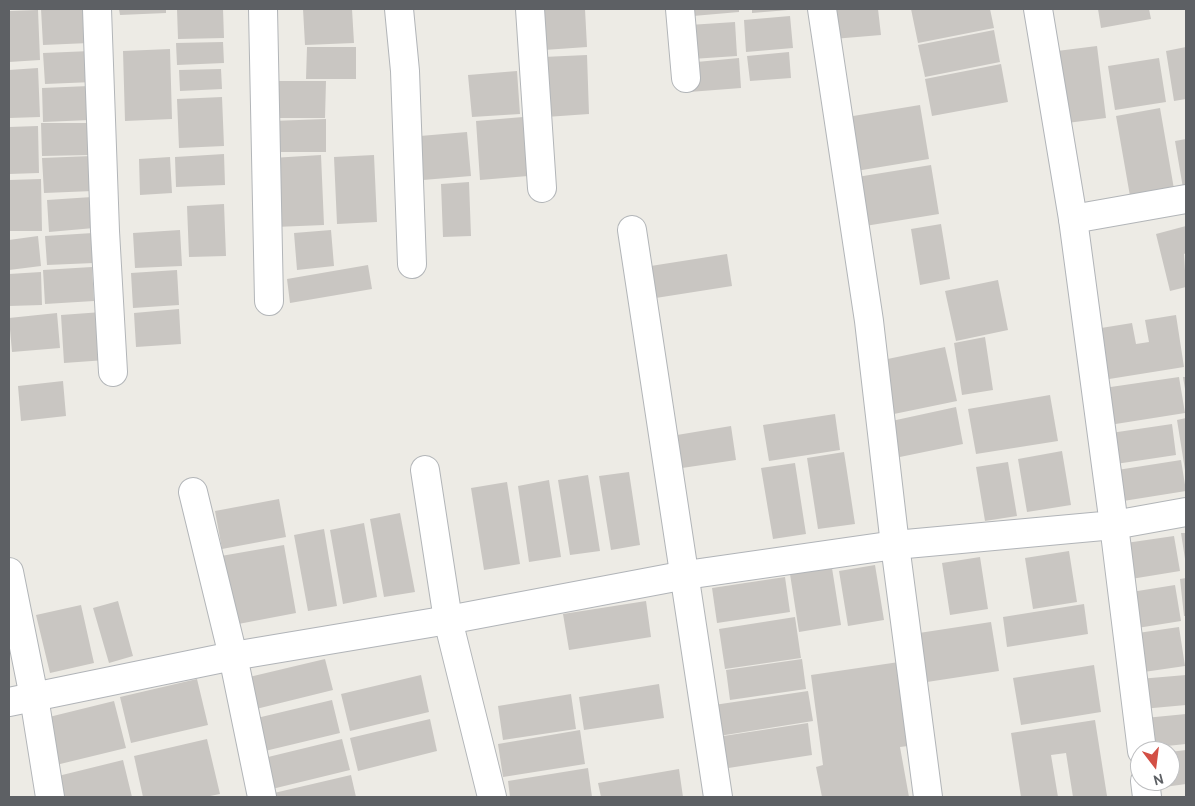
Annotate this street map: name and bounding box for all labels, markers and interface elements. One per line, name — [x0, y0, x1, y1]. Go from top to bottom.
north arrow — [1130, 741, 1180, 791]
text: N — [1152, 770, 1166, 789]

